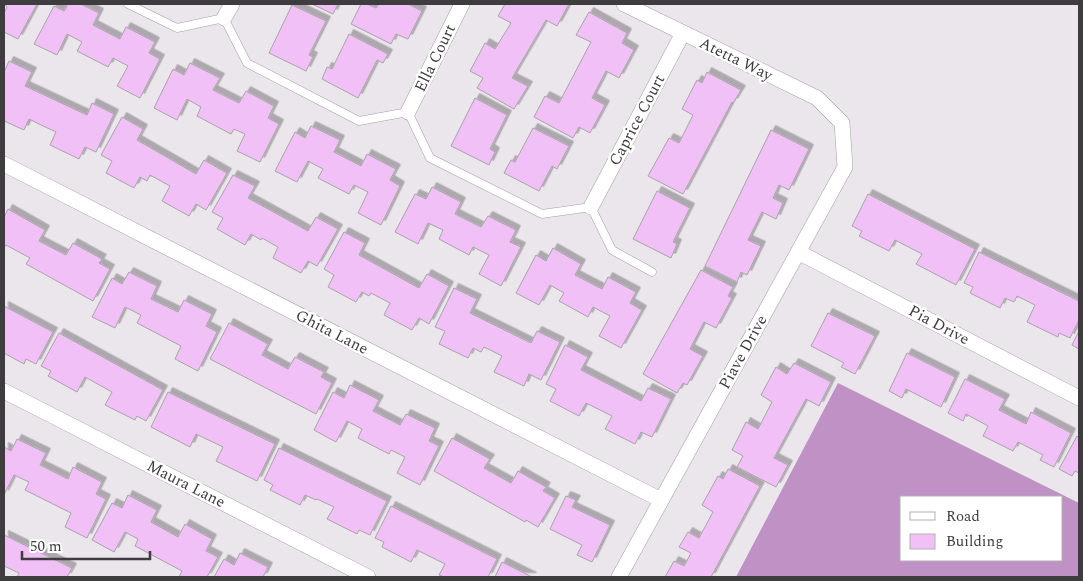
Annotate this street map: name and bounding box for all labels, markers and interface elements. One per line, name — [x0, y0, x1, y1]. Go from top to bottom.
street label: Ella Court — [408, 20, 462, 96]
street label: Atetta Way — [695, 31, 778, 88]
street label: Caprice Court — [603, 70, 671, 170]
street label: Pia Drive — [904, 299, 974, 351]
street label: Ghita Lane — [291, 303, 373, 361]
street label: Piave Drive — [713, 310, 773, 394]
street label: Maura Lane — [142, 454, 230, 514]
legend — [900, 496, 1063, 561]
text: Road — [946, 505, 980, 528]
scale bar — [22, 528, 150, 560]
text: Building — [946, 530, 1003, 553]
text: 50 m — [30, 535, 62, 558]

